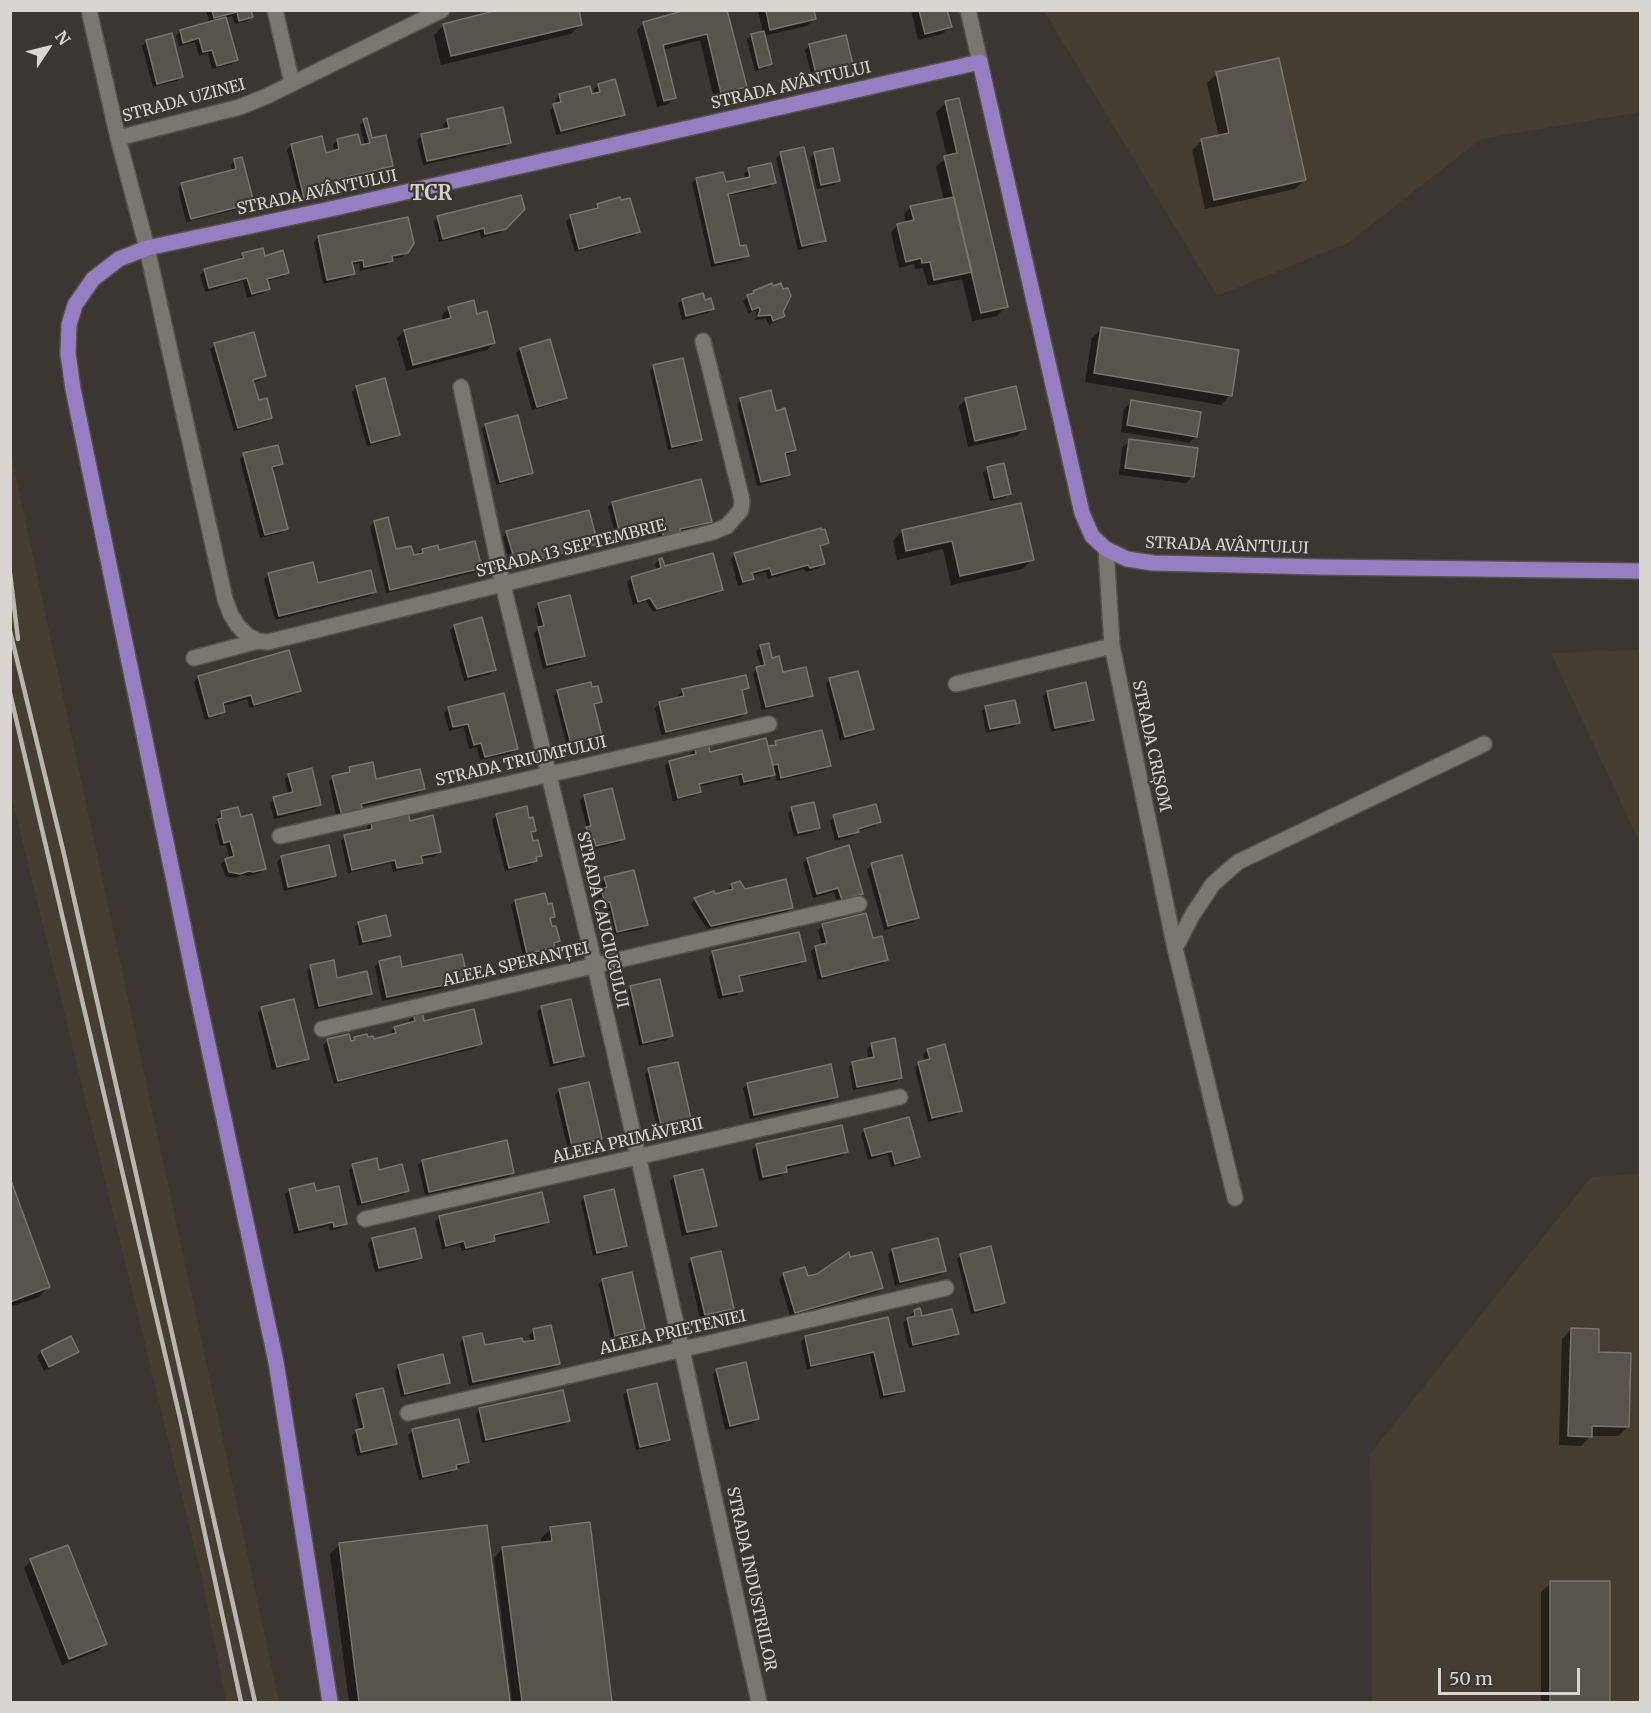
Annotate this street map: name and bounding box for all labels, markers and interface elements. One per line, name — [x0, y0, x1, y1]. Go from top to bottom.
north arrow — [18, 18, 78, 78]
text: N — [51, 27, 75, 49]
street label: STRADA AVÂNTULUI — [709, 58, 873, 114]
street label: STRADA UZINEI — [120, 75, 248, 127]
street label: STRADA AVÂNTULUI — [235, 167, 399, 219]
district label: TCR — [410, 182, 452, 206]
street label: STRADA 13 SEPTEMBRIE — [474, 516, 668, 582]
street label: STRADA AVÂNTULUI — [1145, 534, 1309, 558]
street label: STRADA CRIȘOM — [1128, 679, 1174, 813]
street label: STRADA TRIUMFULUI — [434, 733, 608, 791]
street label: STRADA CAUCIUCULUI — [572, 830, 632, 1010]
street label: ALEEA SPERANȚEI — [441, 939, 591, 991]
street label: ALEEA PRIMĂVERII — [551, 1114, 705, 1168]
street label: ALEEA PRIETENIEI — [598, 1307, 748, 1359]
street label: STRADA INDUSTRIILOR — [722, 1485, 780, 1673]
scale bar — [1441, 1656, 1584, 1694]
text: 50 m — [1449, 1667, 1493, 1690]

